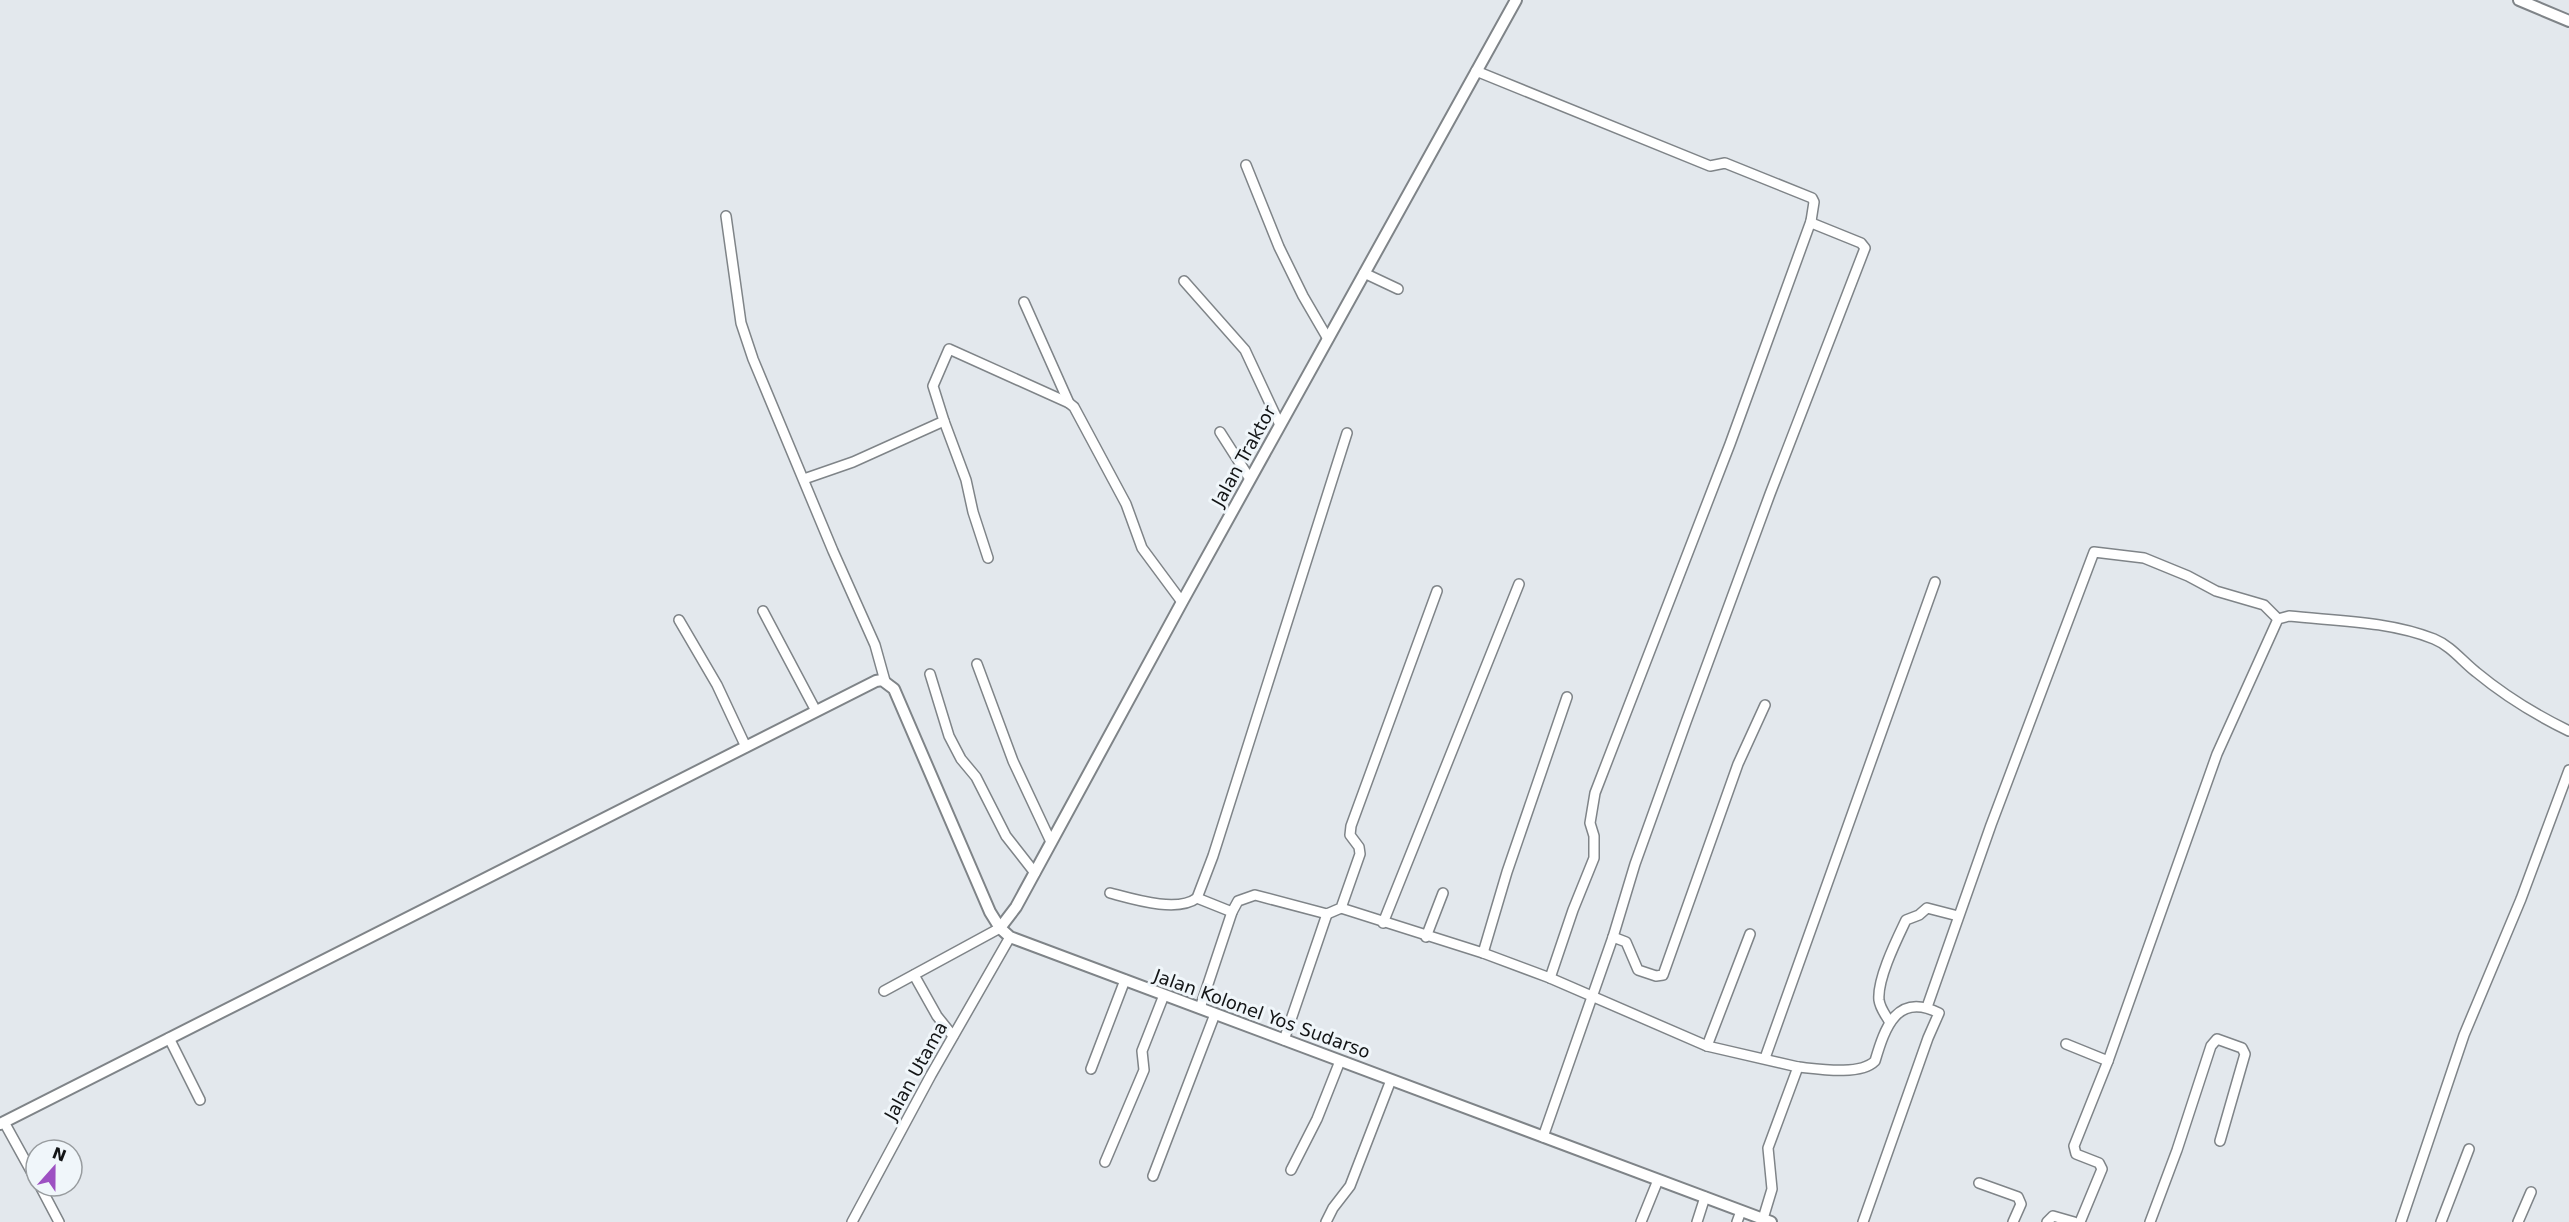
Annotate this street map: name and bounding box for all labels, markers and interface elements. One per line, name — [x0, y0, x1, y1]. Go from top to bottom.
street label: Jalan Traktor — [1207, 401, 1280, 511]
street label: Jalan Kolonel Yos Sudarso — [1150, 964, 1373, 1062]
street label: Jalan Utama — [879, 1018, 951, 1125]
north arrow — [24, 1138, 84, 1198]
text: N — [50, 1143, 69, 1166]

